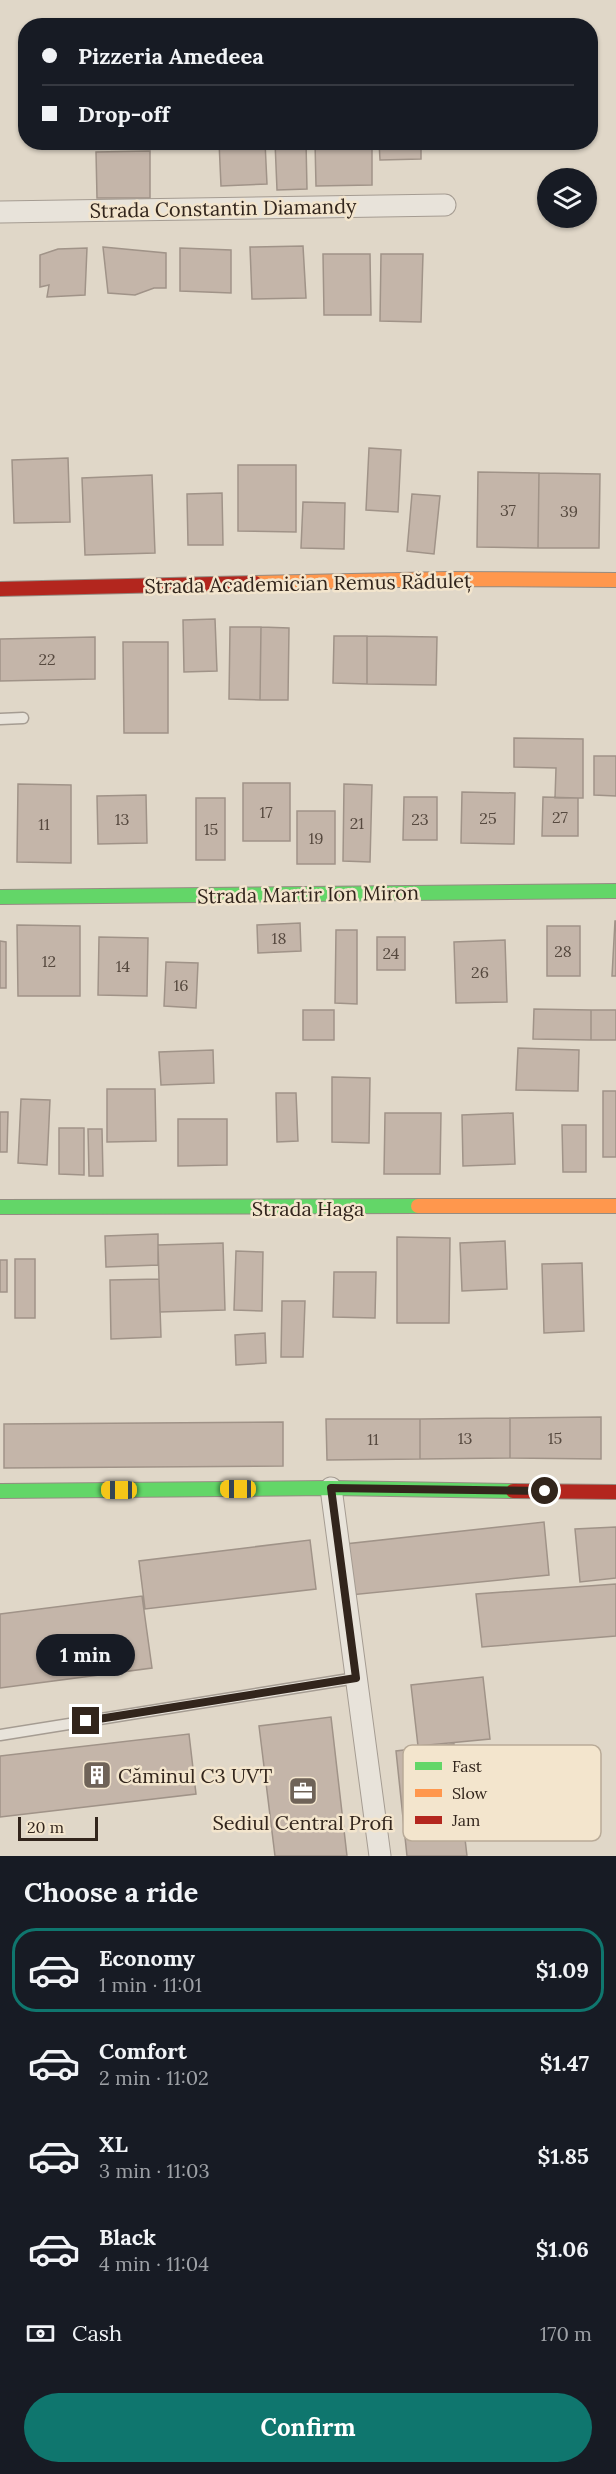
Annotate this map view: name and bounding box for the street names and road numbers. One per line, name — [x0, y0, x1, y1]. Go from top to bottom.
street label: Strada Constantin Diamandy — [89, 193, 357, 223]
street label: Strada Academician Remus Răduleț — [144, 568, 472, 598]
street label: Strada Martir Ion Miron — [197, 880, 419, 908]
street label: Strada Haga — [252, 1196, 364, 1221]

